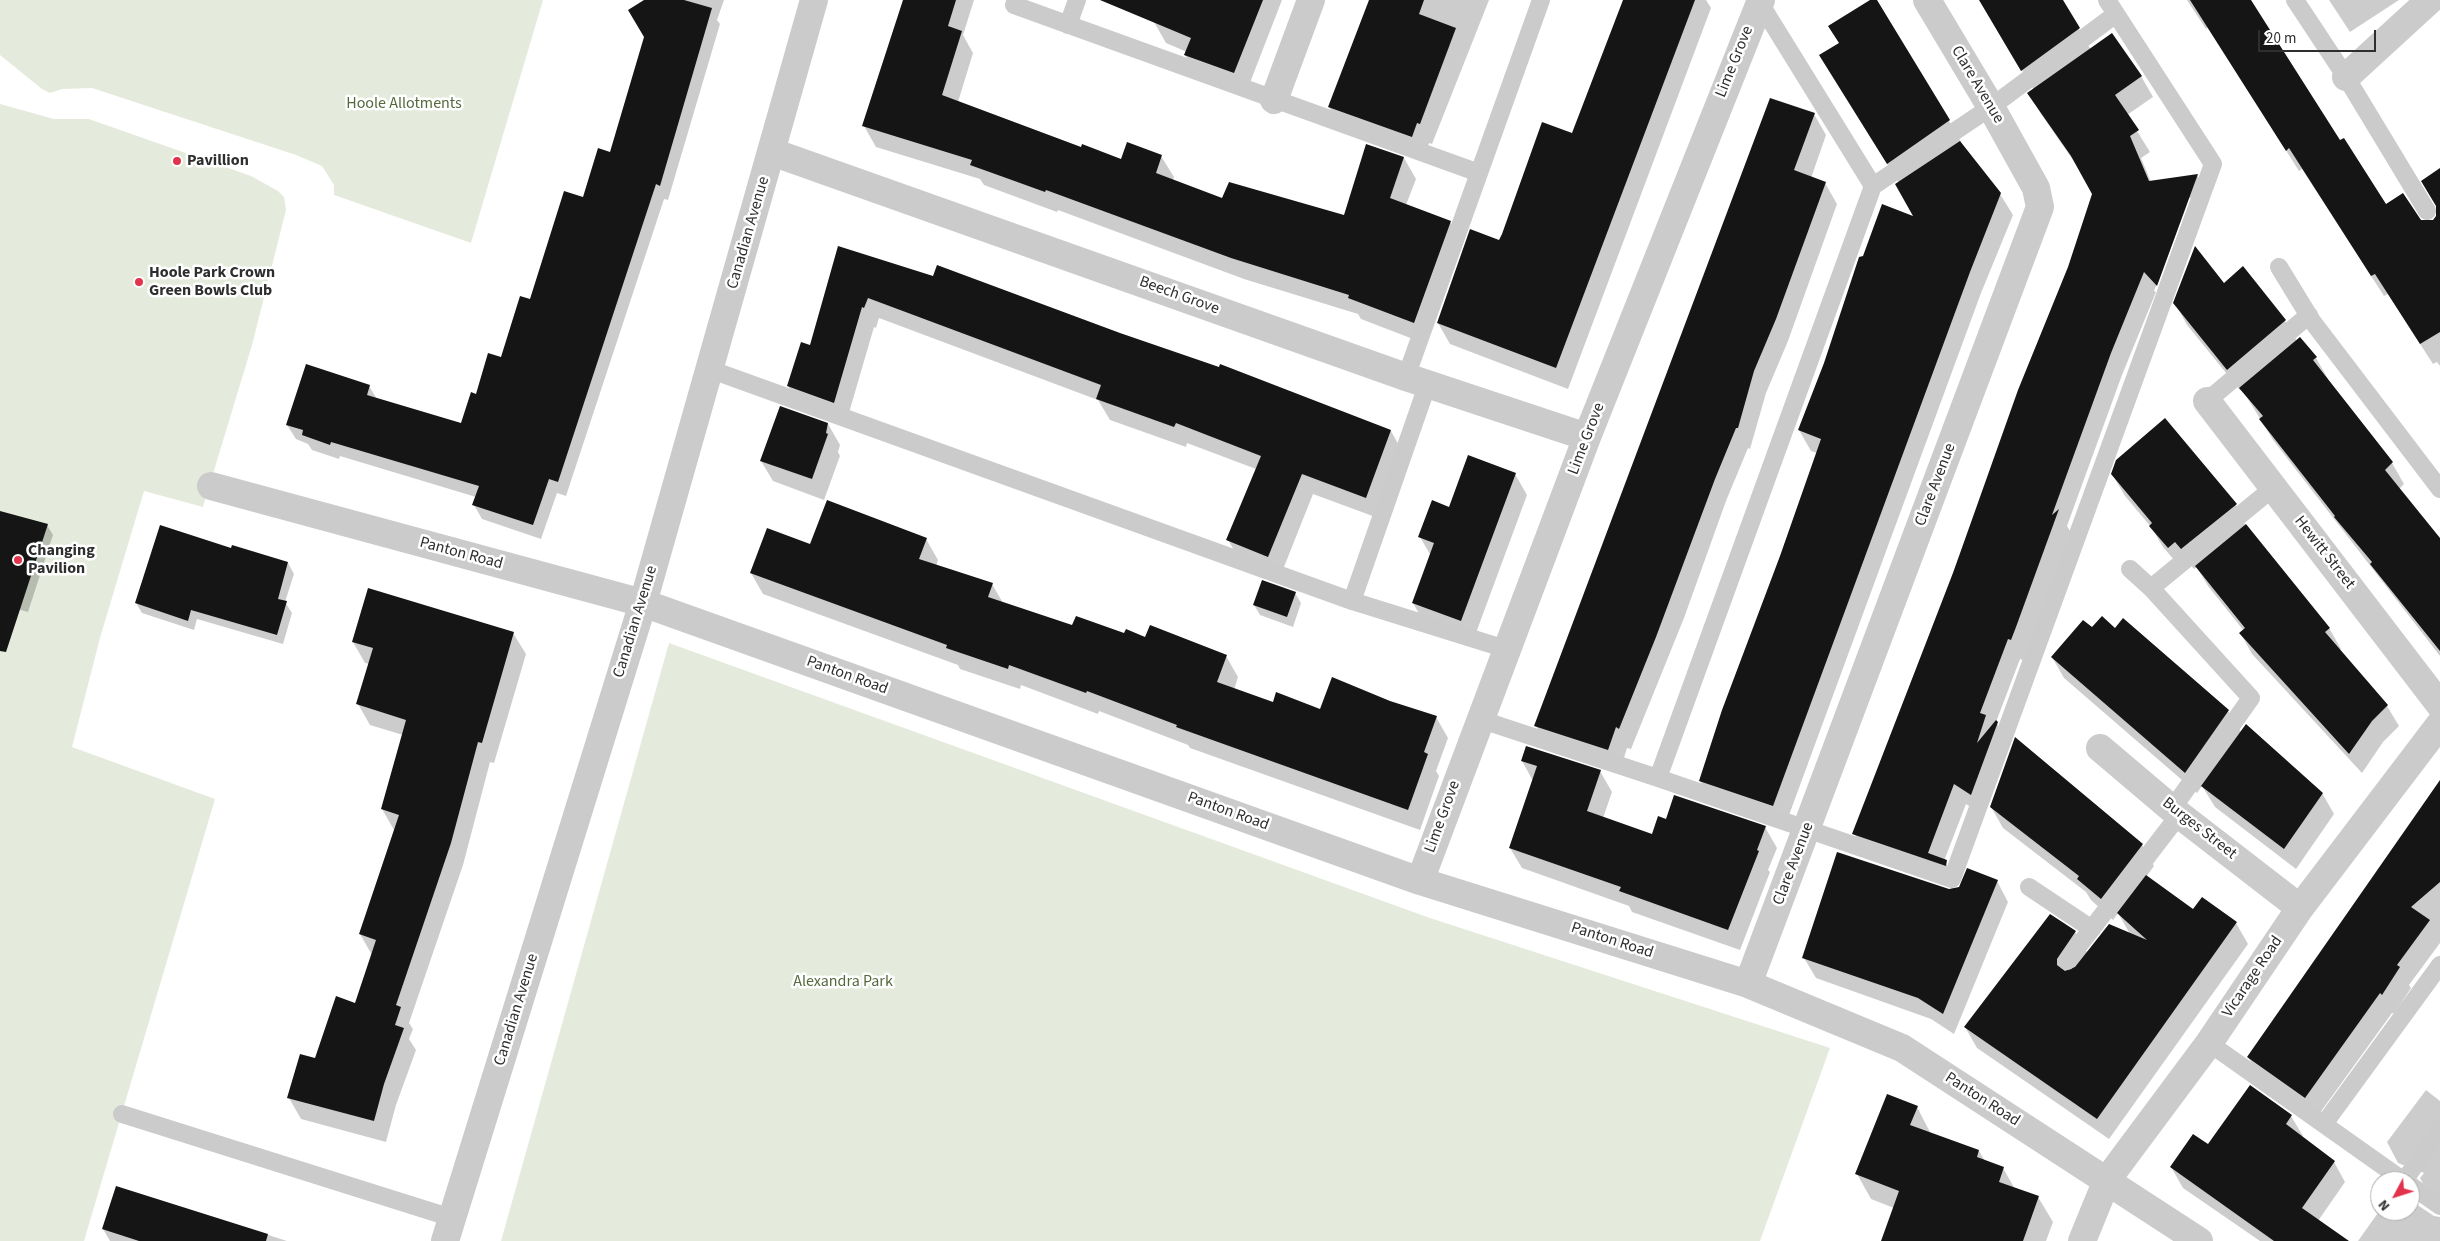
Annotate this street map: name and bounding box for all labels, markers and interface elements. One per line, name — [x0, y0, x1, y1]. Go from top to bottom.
scale bar — [2260, 20, 2378, 52]
street label: Lime Grove — [1712, 23, 1758, 101]
text: 20 m — [2266, 28, 2296, 49]
street label: Clare Avenue — [1946, 43, 2008, 127]
park label: Hoole Allotments — [346, 94, 462, 114]
place label: Pavillion — [187, 151, 249, 171]
marker: Pavillion — [171, 155, 183, 167]
street label: Canadian Avenue — [724, 175, 774, 291]
place label: Hoole Park Crown Green Bowls Club — [149, 263, 275, 301]
street label: Beech Grove — [1136, 273, 1222, 319]
marker: Hoole Park Crown Green Bowls Club — [133, 276, 145, 288]
street label: Lime Grove — [1565, 400, 1609, 478]
street label: Clare Avenue — [1911, 441, 1961, 529]
street label: Hewitt Street — [2289, 513, 2359, 593]
street label: Panton Road — [417, 534, 505, 574]
place label: Changing Pavilion — [28, 541, 95, 579]
marker: Changing Pavilion — [12, 554, 24, 566]
street label: Canadian Avenue — [610, 564, 662, 680]
street label: Panton Road — [804, 652, 890, 700]
street label: Lime Grove — [1421, 778, 1465, 856]
street label: Panton Road — [1185, 788, 1271, 836]
street label: Burges Street — [2158, 794, 2240, 864]
street label: Clare Avenue — [1769, 820, 1819, 908]
street label: Panton Road — [1568, 919, 1656, 963]
street label: Vicarage Road — [2219, 933, 2287, 1021]
street label: Canadian Avenue — [491, 952, 543, 1068]
park label: Alexandra Park — [793, 972, 893, 992]
street label: Panton Road — [1941, 1069, 2023, 1131]
north arrow — [2370, 1171, 2420, 1221]
text: N — [2374, 1195, 2395, 1215]

